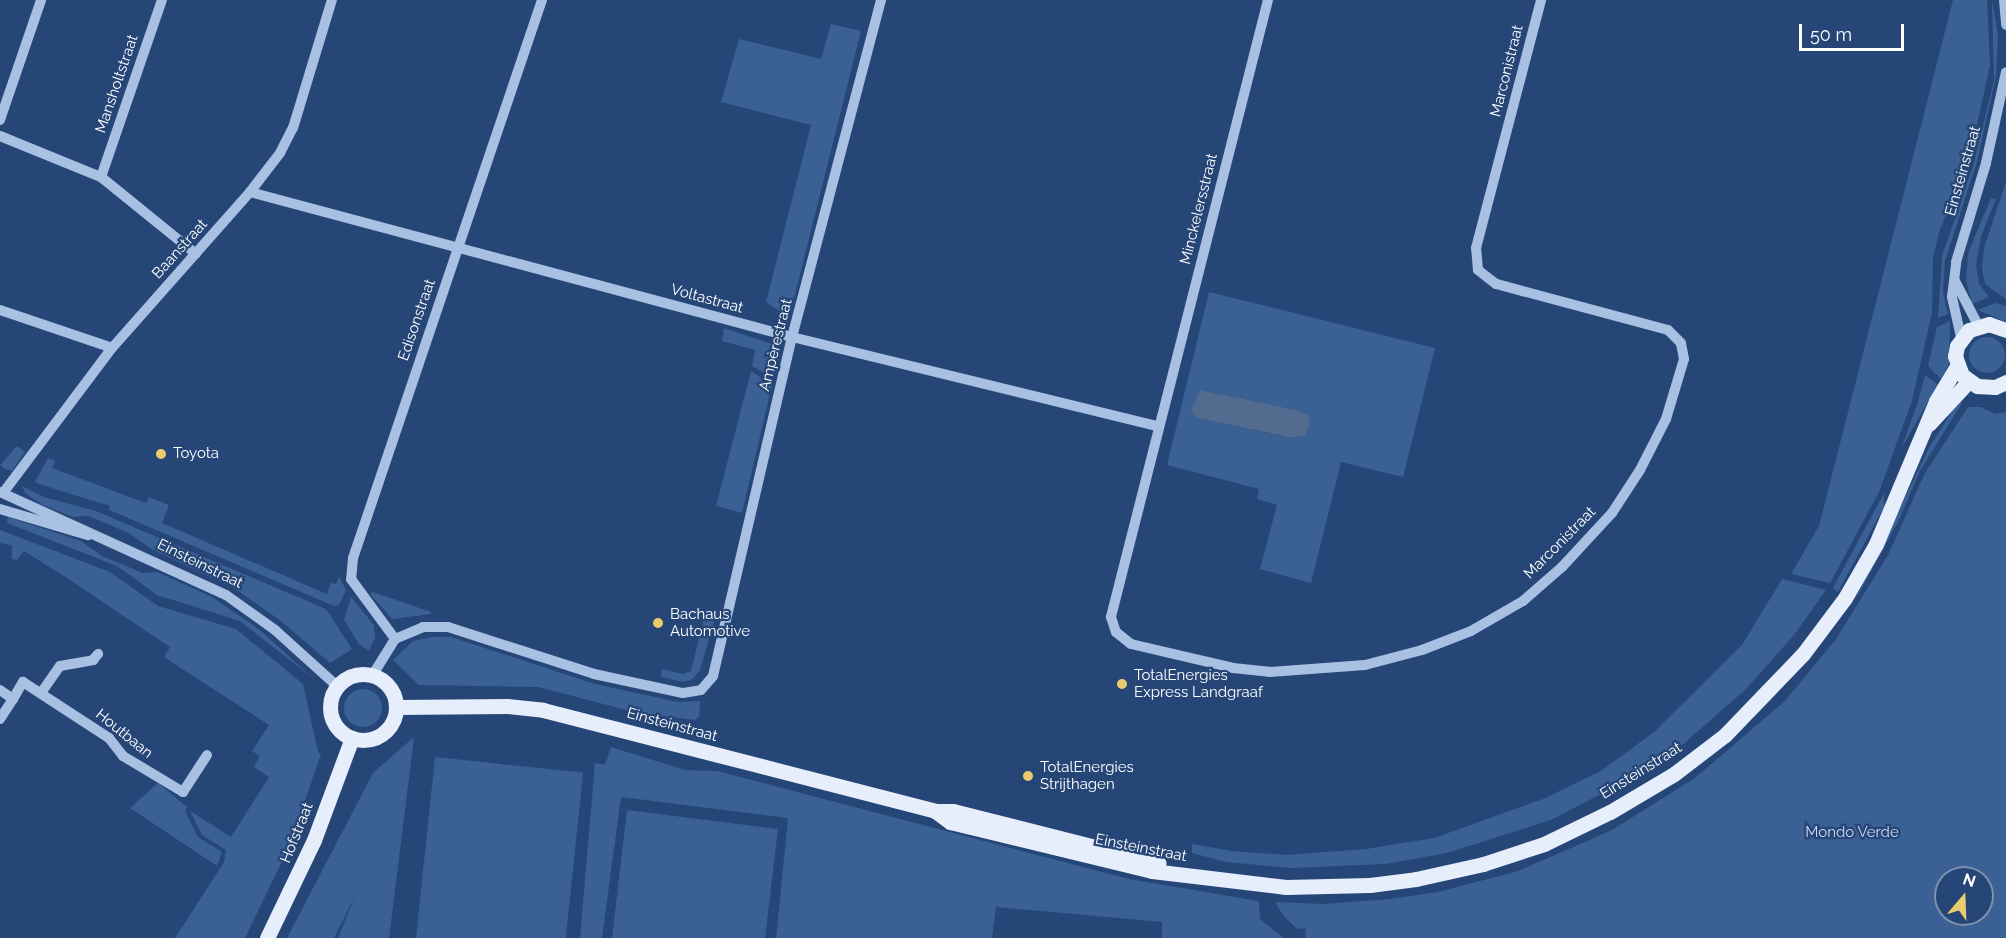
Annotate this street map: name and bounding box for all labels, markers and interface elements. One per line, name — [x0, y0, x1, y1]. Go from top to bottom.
scale bar — [1802, 12, 1907, 50]
street label: Marconistraat — [1487, 23, 1527, 119]
text: 50 m — [1810, 24, 1852, 45]
street label: Mansholtstraat — [92, 32, 142, 136]
street label: Einsteinstraat — [1942, 124, 1984, 218]
street label: Minckelersstraat — [1176, 152, 1222, 266]
street label: Baanstraat — [149, 216, 211, 282]
street label: Edisonstraat — [395, 277, 439, 363]
street label: Voltastraat — [669, 281, 745, 317]
street label: Ampèrestraat — [756, 297, 796, 393]
place label: Toyota — [173, 445, 219, 463]
marker: Toyota — [154, 447, 168, 461]
street label: Marconistraat — [1520, 503, 1600, 583]
street label: Einsteinstraat — [154, 536, 246, 592]
place label: Bachaus Automotive — [670, 605, 750, 640]
marker: Bachaus Automotive — [651, 616, 665, 630]
place label: TotalEnergies Express Landgraaf — [1134, 666, 1263, 701]
marker: TotalEnergies Express Landgraaf — [1115, 677, 1129, 691]
street label: Einsteinstraat — [625, 704, 719, 746]
street label: Houtbaan — [92, 706, 156, 762]
street label: Einsteinstraat — [1597, 739, 1685, 803]
place label: TotalEnergies Strijthagen — [1040, 758, 1134, 793]
marker: TotalEnergies Strijthagen — [1021, 769, 1035, 783]
street label: Hofstraat — [277, 800, 317, 866]
park label: Mondo Verde — [1805, 824, 1899, 842]
street label: Einsteinstraat — [1094, 830, 1188, 866]
north arrow — [1934, 866, 1994, 926]
text: N — [1961, 869, 1978, 891]

